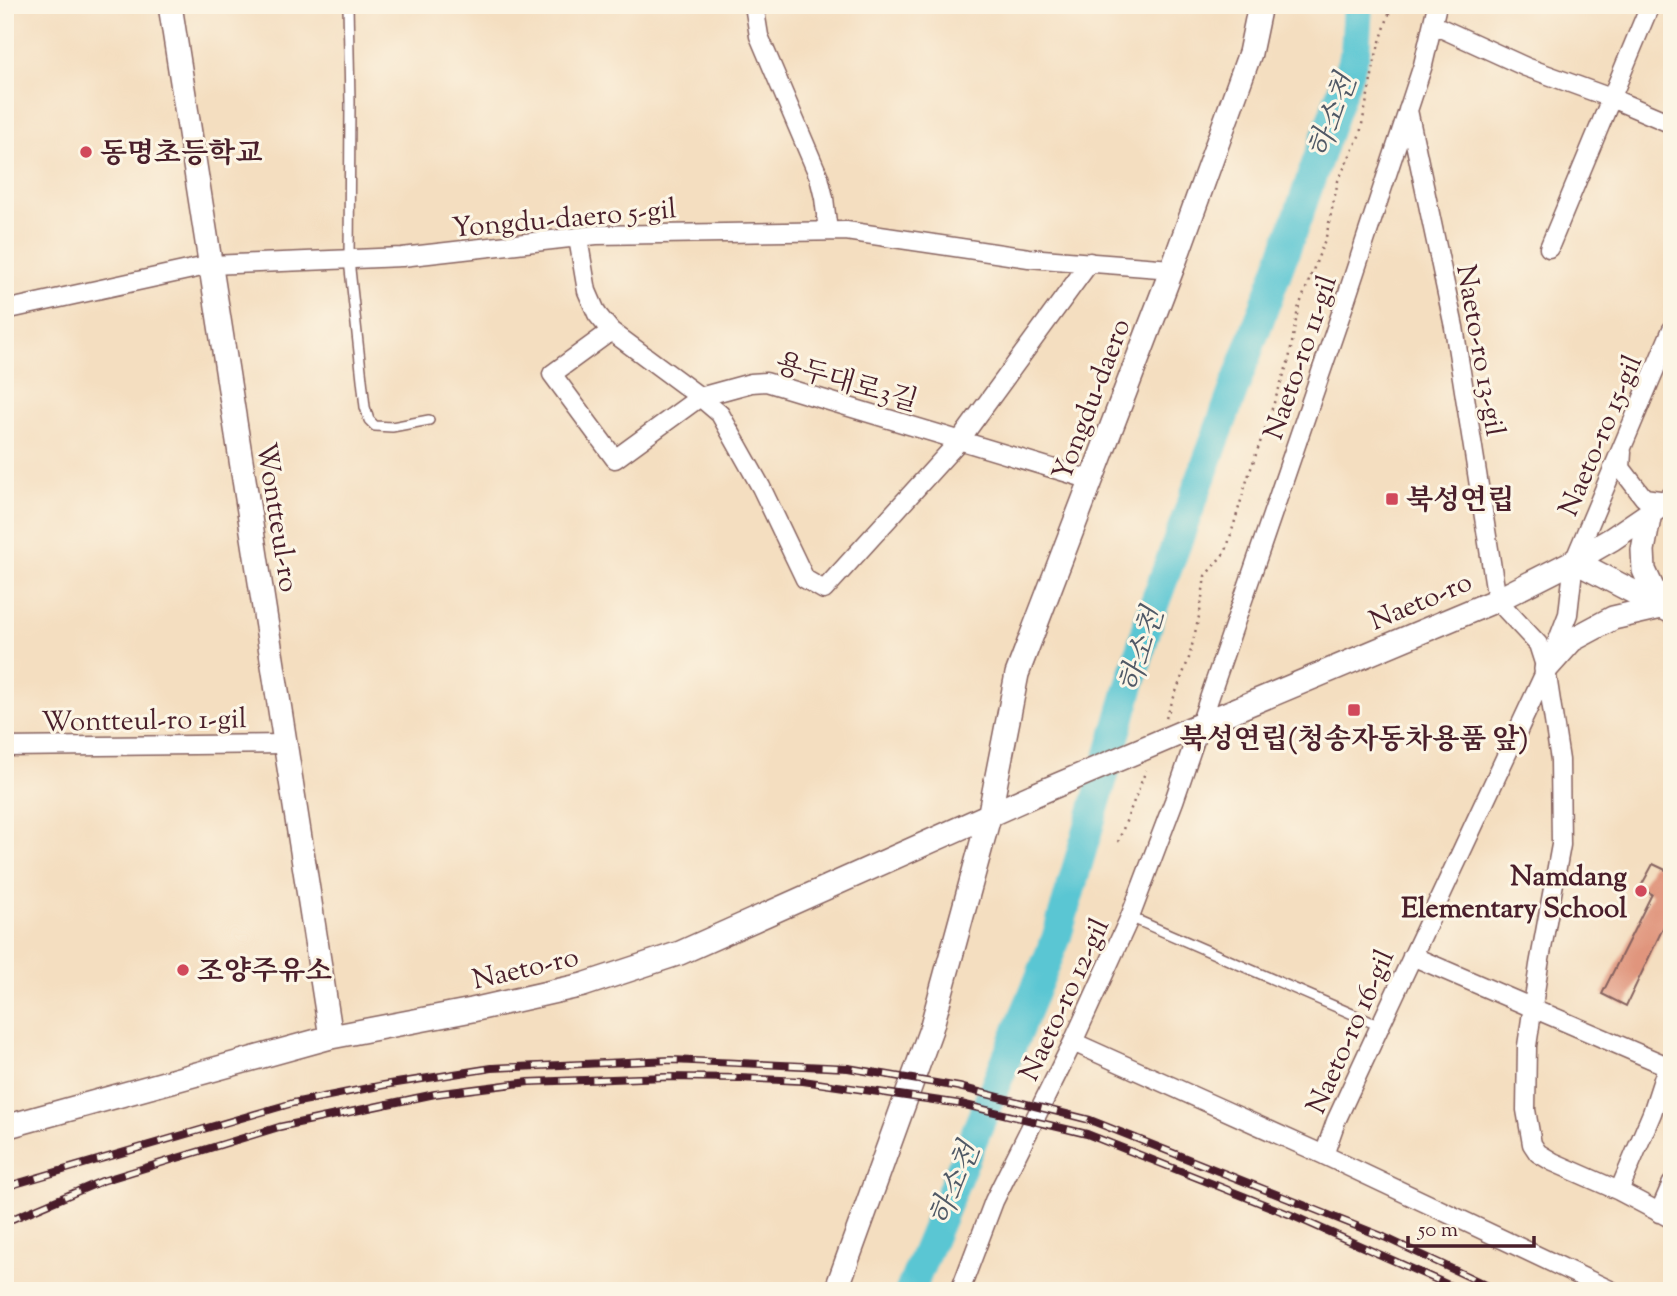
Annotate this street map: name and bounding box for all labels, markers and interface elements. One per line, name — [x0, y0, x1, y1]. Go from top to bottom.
water label: 하소천 — [1299, 67, 1370, 165]
place label: 동명초등학교 — [100, 135, 262, 175]
marker: 동명초등학교 — [78, 144, 94, 160]
street label: Yongdu-daero 5-gil — [450, 190, 678, 250]
street label: Naeto-ro 13-gil — [1444, 262, 1514, 440]
street label: Naeto-ro 11-gil — [1255, 270, 1349, 446]
street label: Yongdu-daero — [1044, 313, 1142, 487]
street label: 용두대로3길 — [770, 344, 922, 423]
street label: Naeto-ro 15-gil — [1550, 349, 1654, 523]
street label: Wontteul-ro — [244, 440, 308, 595]
place label: 북성연립 — [1406, 482, 1514, 522]
marker: 북성연립 — [1384, 491, 1400, 507]
street label: Naeto-ro — [1364, 563, 1479, 642]
water label: 하소천 — [1110, 601, 1177, 699]
street label: Wontteul-ro 1-gil — [41, 700, 247, 744]
marker: 북성연립(청송자동차용품 앞) — [1346, 702, 1362, 718]
place label: 북성연립(청송자동차용품 앞) — [1180, 721, 1528, 761]
place label: Namdang Elementary School — [1401, 858, 1627, 930]
marker: Namdang Elementary School — [1633, 883, 1649, 899]
street label: Naeto-ro 12-gil — [1011, 912, 1121, 1088]
street label: Naeto-ro — [469, 938, 583, 1002]
street label: Naeto-ro 16-gil — [1298, 943, 1406, 1121]
place label: 조양주유소 — [197, 953, 332, 993]
marker: 조양주유소 — [175, 962, 191, 978]
water label: 하소천 — [920, 1135, 993, 1233]
scale bar — [1408, 1205, 1534, 1249]
text: 50 m — [1417, 1216, 1458, 1246]

